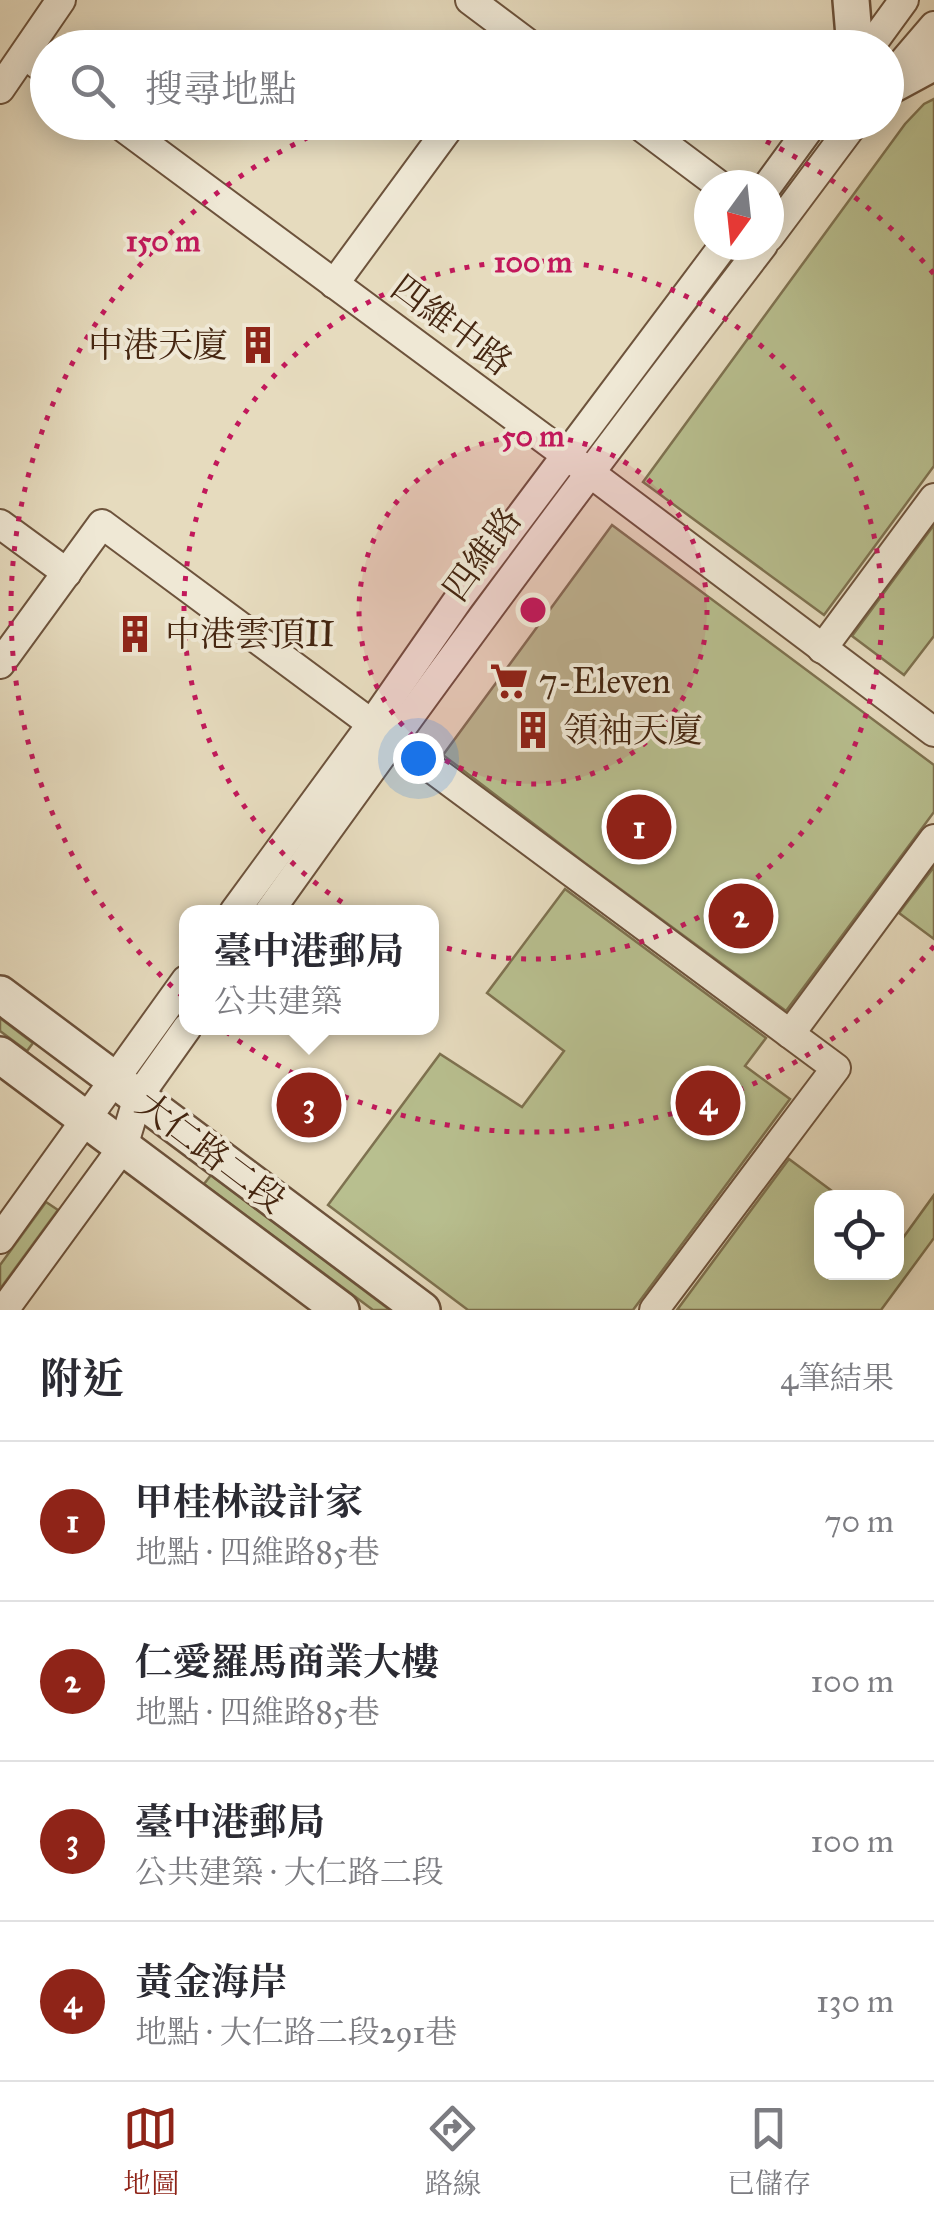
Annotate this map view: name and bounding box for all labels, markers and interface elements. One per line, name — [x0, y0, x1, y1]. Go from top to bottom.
search box — [30, 30, 904, 140]
icon: search — [65, 58, 120, 113]
text: 搜尋地點 — [145, 66, 297, 112]
north arrow — [694, 170, 784, 260]
text: 150 m — [126, 223, 201, 259]
text: 100 m — [494, 244, 573, 280]
street label: 四維中路 — [383, 266, 521, 385]
place label: 中港天廈 — [88, 324, 228, 367]
building icon: 中港天廈 — [237, 324, 279, 366]
text: 50 m — [501, 418, 565, 454]
street label: 四維路 — [434, 499, 531, 609]
centre of rings — [515, 592, 551, 628]
building icon: 中港雲頂II — [114, 613, 156, 655]
place label: 中港雲頂II — [165, 613, 335, 656]
supermarket icon: 7-Eleven — [488, 660, 530, 702]
place label: 7-Eleven — [539, 660, 671, 703]
building icon: 領袖天廈 — [512, 709, 554, 751]
place label: 領袖天廈 — [563, 709, 703, 752]
your location — [393, 733, 444, 784]
pin: 1 — [606, 790, 672, 864]
pin: 2 — [708, 878, 774, 954]
popup — [179, 905, 439, 1035]
text: 臺中港郵局 — [214, 928, 404, 974]
text: 公共建築 — [214, 982, 342, 1021]
pin: 4 — [676, 1066, 740, 1140]
pin: 3 — [276, 1068, 342, 1142]
street label: 大仁路二段 — [128, 1083, 294, 1222]
map controls — [814, 1190, 904, 1280]
button: locate — [814, 1190, 904, 1280]
text: 附近 — [40, 1353, 124, 1405]
text: 4筆結果 — [780, 1359, 894, 1398]
text: 甲桂林設計家 — [135, 1479, 363, 1525]
text: 1 — [66, 1502, 79, 1541]
text: 70 m — [825, 1502, 894, 1541]
text: 地點 · 四維路85巷 — [135, 1533, 380, 1572]
text: 仁愛羅馬商業大樓 — [135, 1639, 439, 1685]
text: 2 — [65, 1662, 80, 1701]
text: 100 m — [810, 1662, 894, 1701]
text: 地點 · 四維路85巷 — [135, 1693, 380, 1732]
text: 臺中港郵局 — [135, 1799, 325, 1845]
text: 3 — [66, 1822, 79, 1861]
text: 100 m — [810, 1822, 894, 1861]
text: 公共建築 · 大仁路二段 — [135, 1853, 444, 1892]
text: 黃金海岸 — [135, 1959, 287, 2005]
text: 4 — [64, 1982, 81, 2021]
text: 130 m — [816, 1982, 894, 2021]
text: 地點 · 大仁路二段291巷 — [135, 2013, 457, 2052]
tab: 地圖 — [123, 2101, 179, 2201]
tab: 路線 — [425, 2101, 481, 2201]
tab: 已儲存 — [727, 2101, 811, 2201]

